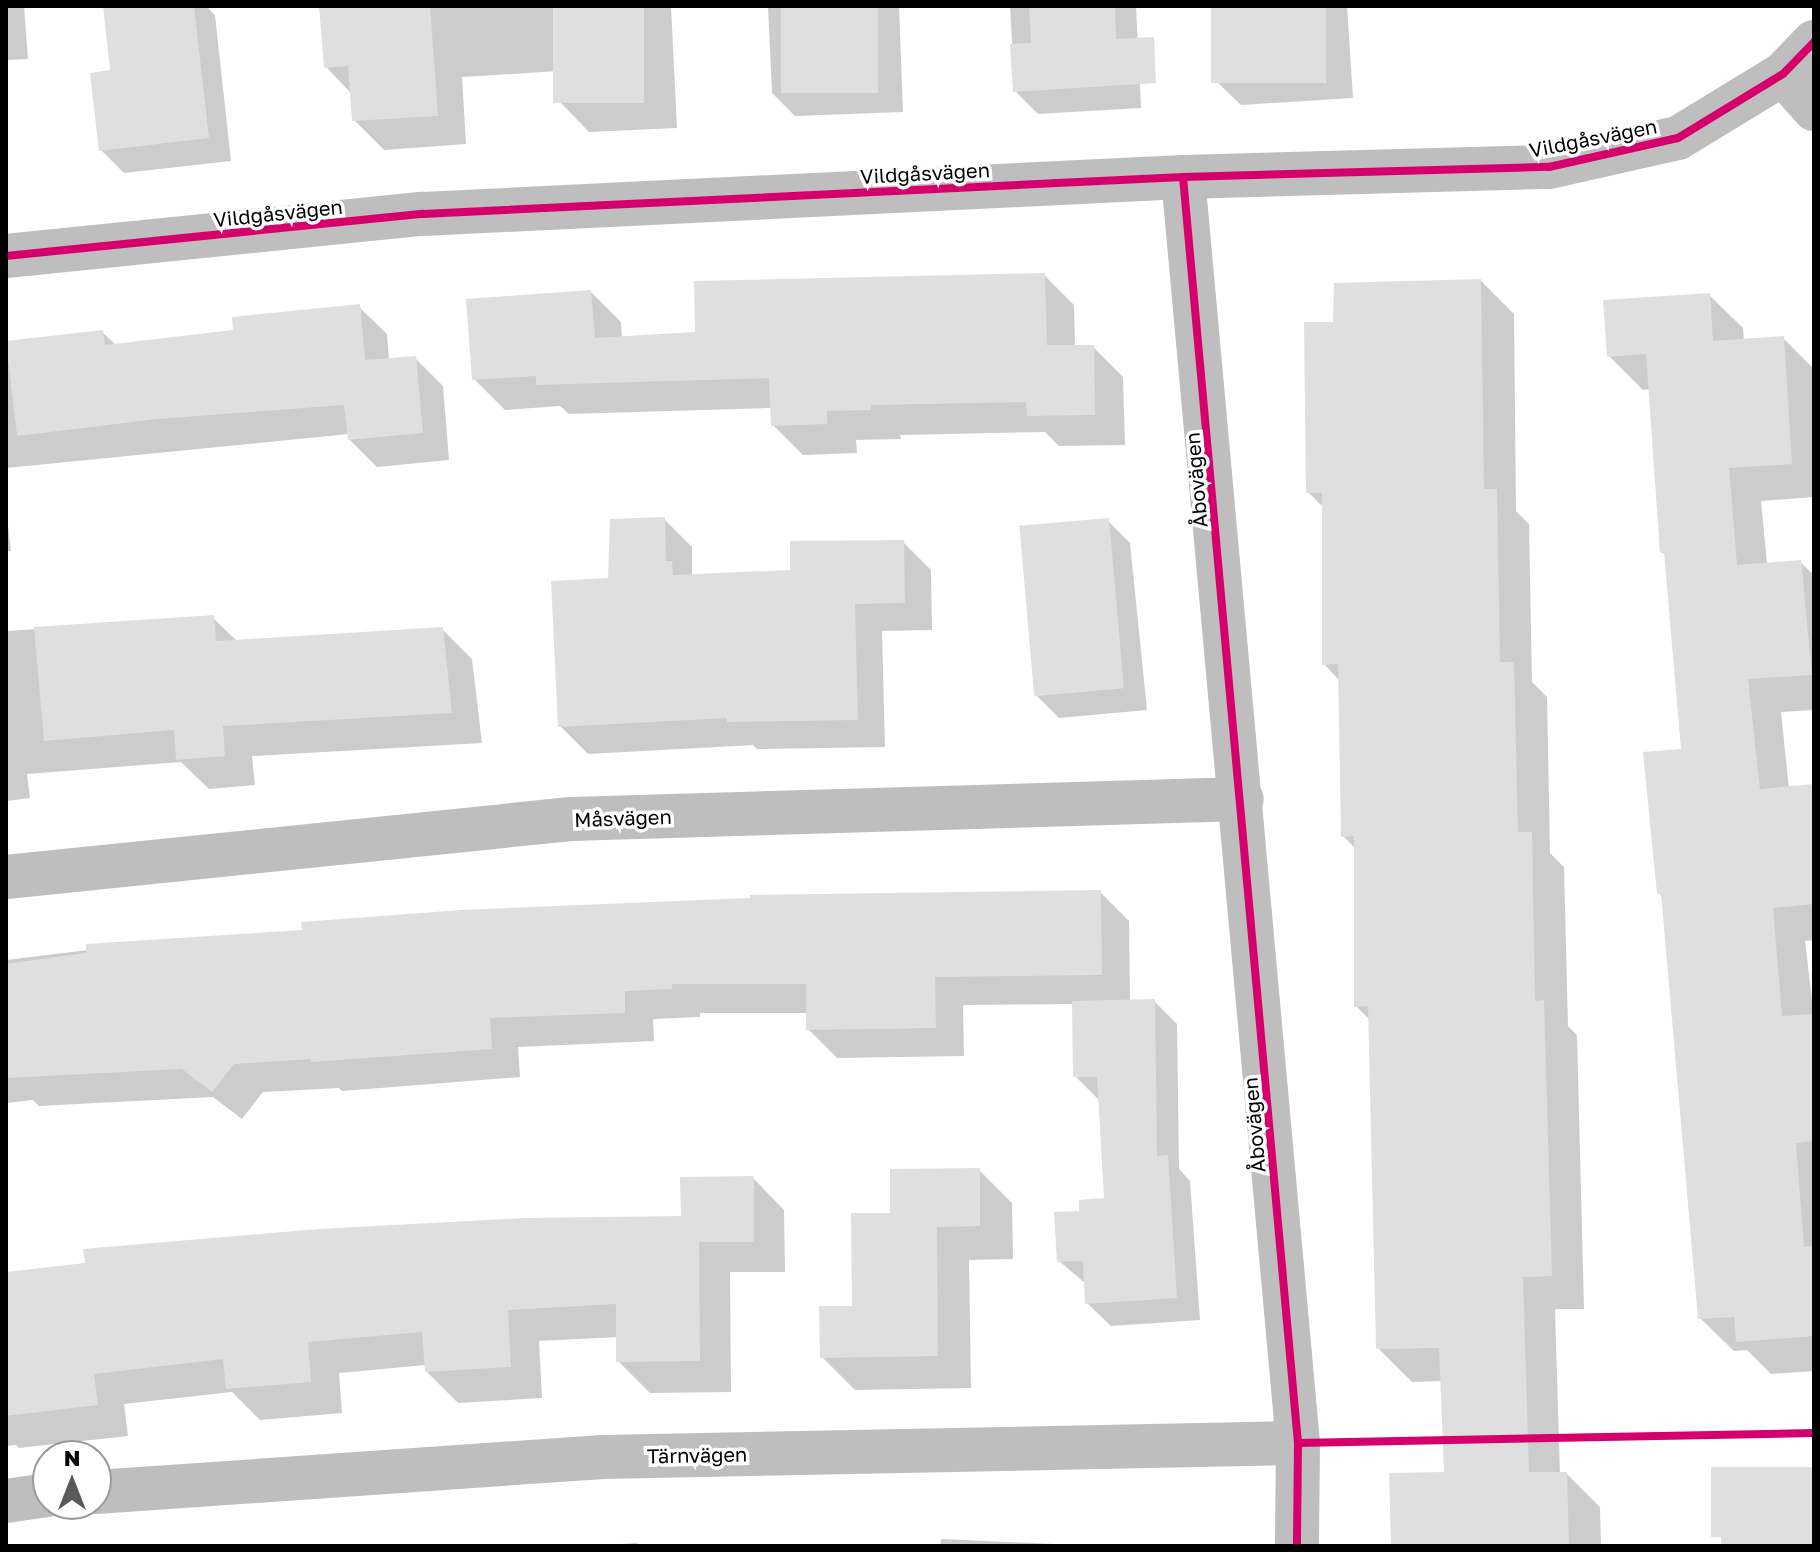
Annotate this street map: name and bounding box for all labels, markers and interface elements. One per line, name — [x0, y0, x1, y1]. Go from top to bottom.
street label: Vildgåsvägen — [1527, 114, 1659, 162]
street label: Vildgåsvägen — [860, 158, 990, 188]
street label: Vildgåsvägen — [212, 194, 344, 232]
street label: Åbovägen — [1180, 431, 1212, 529]
street label: Måsvägen — [574, 804, 672, 832]
street label: Åbovägen — [1238, 1076, 1270, 1174]
north arrow — [32, 1440, 112, 1520]
street label: Tärnvägen — [647, 1442, 747, 1468]
text: N — [64, 1444, 80, 1471]

